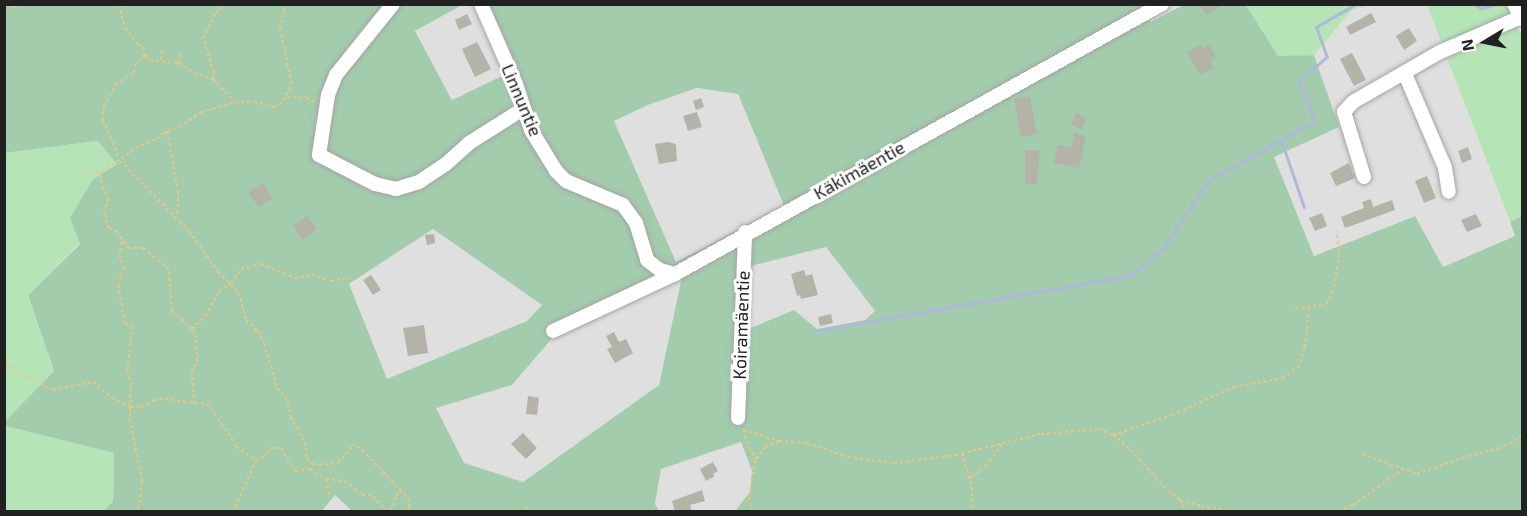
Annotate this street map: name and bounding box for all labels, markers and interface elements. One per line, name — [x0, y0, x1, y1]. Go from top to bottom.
north arrow — [1455, 12, 1515, 72]
text: N — [1456, 38, 1477, 53]
street label: Linnuntie — [497, 61, 547, 139]
street label: Käkimäentie — [810, 136, 908, 204]
street label: Koiramäentie — [728, 270, 754, 380]

